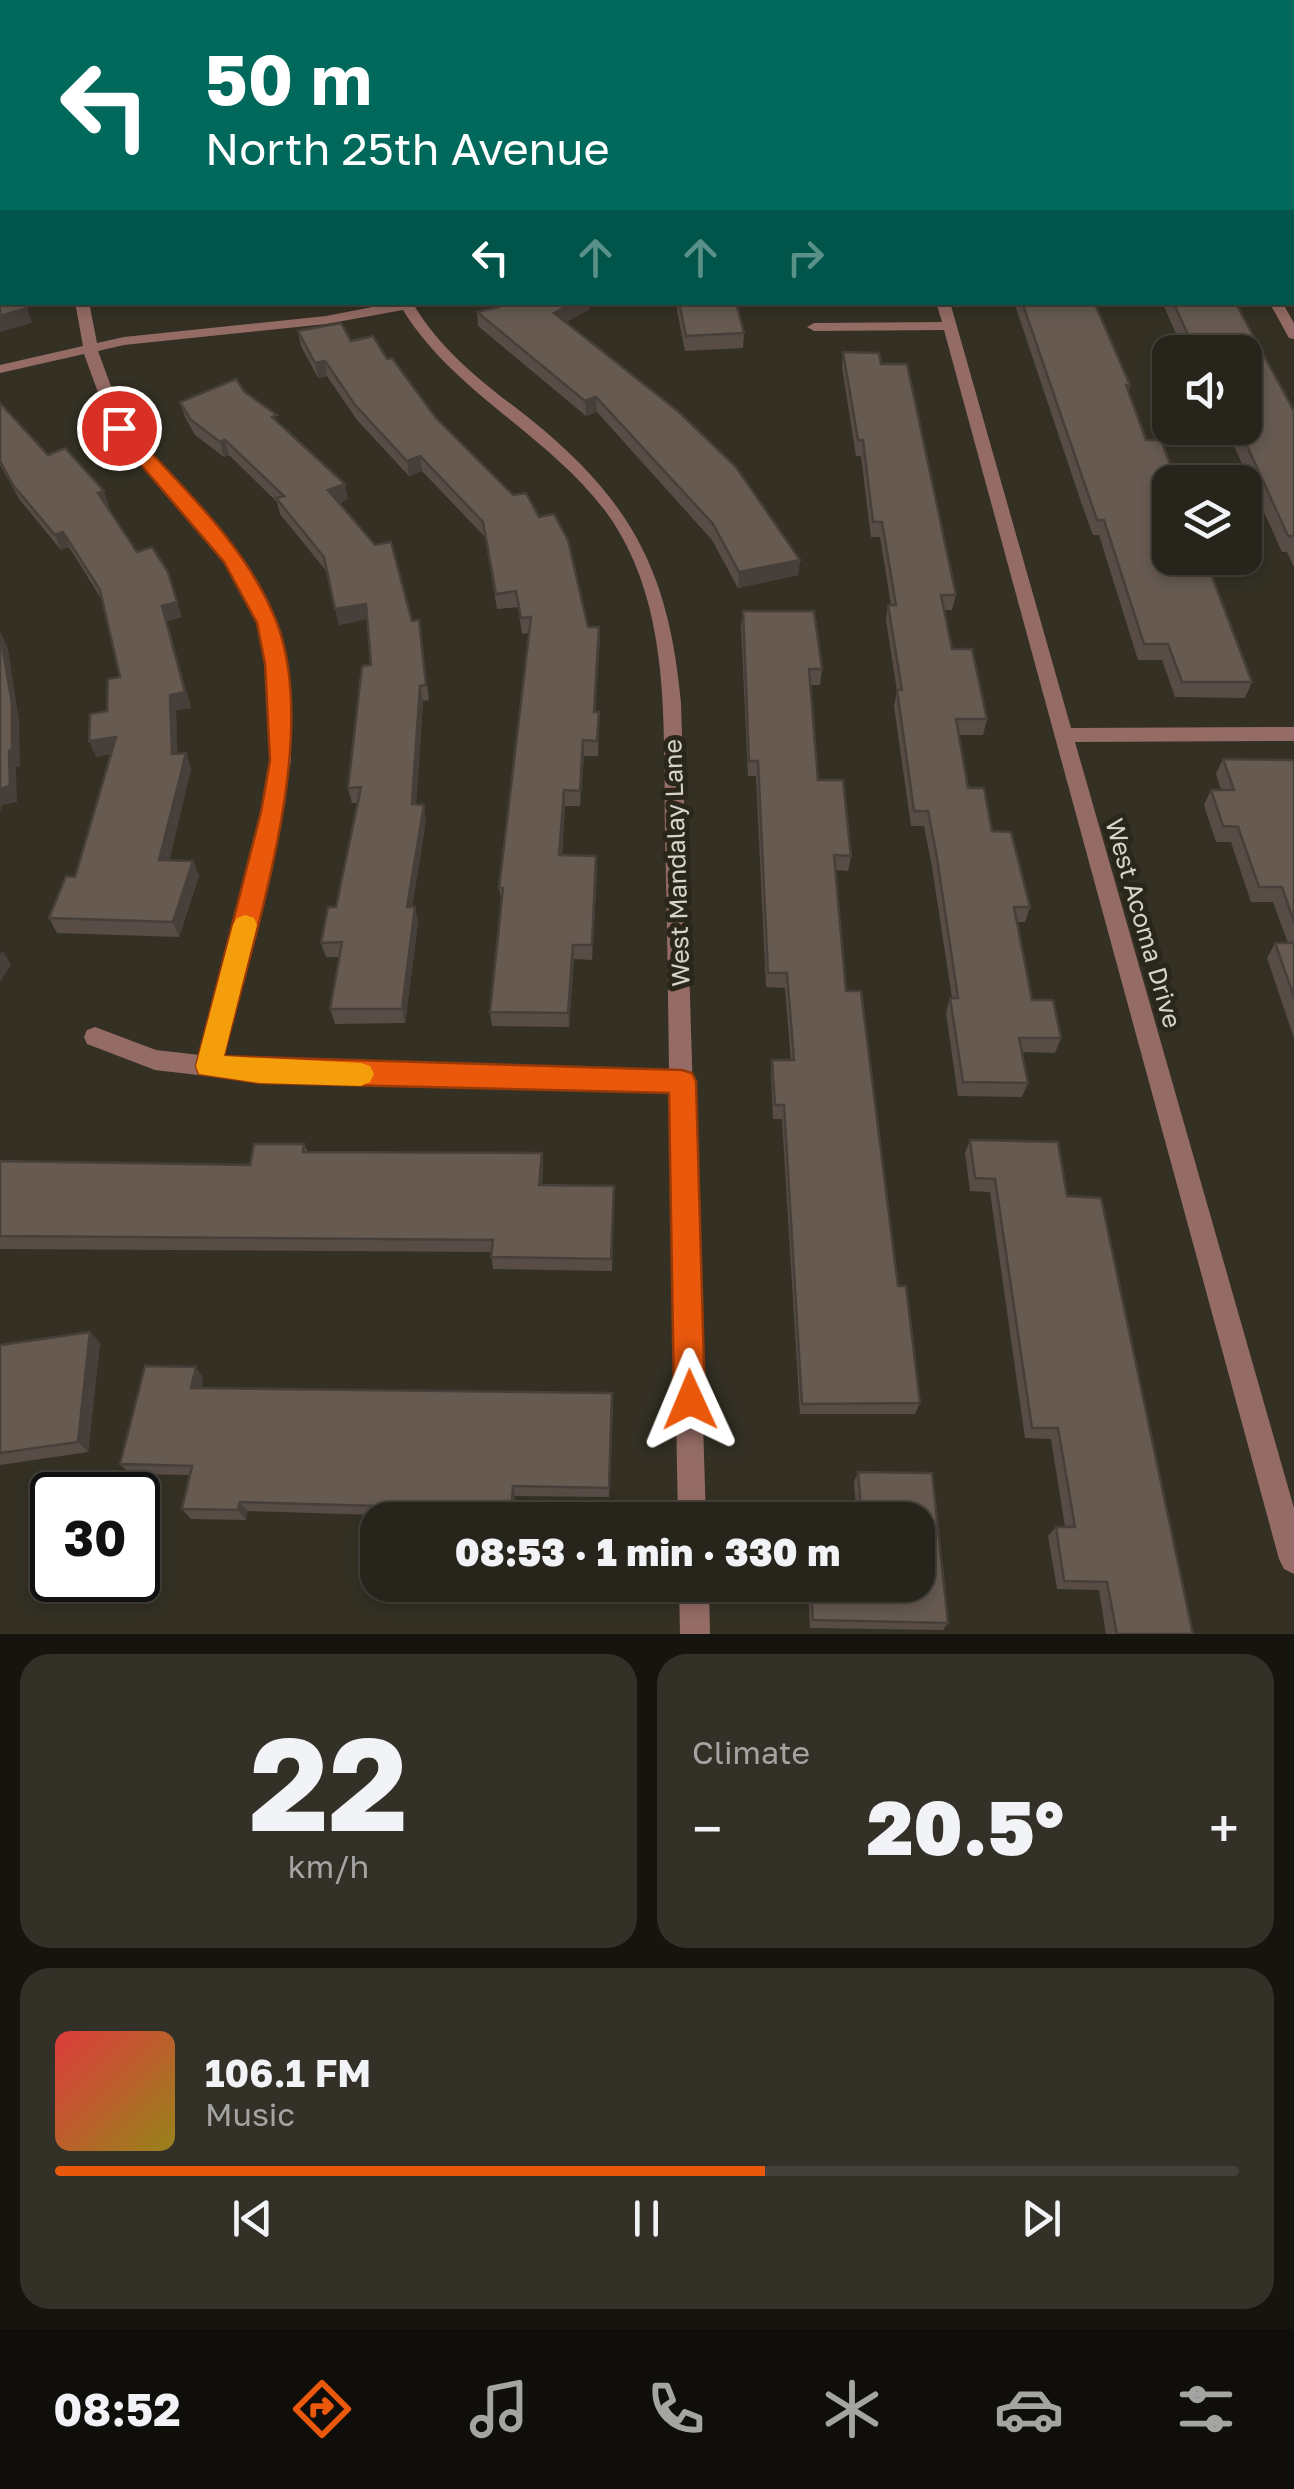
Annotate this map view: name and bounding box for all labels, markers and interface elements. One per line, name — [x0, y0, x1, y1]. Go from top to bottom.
text: 50 m — [205, 36, 372, 120]
icon: left — [40, 40, 170, 170]
text: North 25th Avenue — [205, 121, 610, 175]
icon: left — [463, 230, 518, 285]
icon: ahead — [568, 230, 623, 285]
icon: ahead — [673, 230, 728, 285]
icon: right — [778, 230, 833, 285]
map controls — [1152, 335, 1262, 575]
button: sound — [1152, 335, 1262, 445]
pin — [77, 386, 162, 471]
icon: arrive — [92, 401, 147, 456]
button: layers — [1152, 465, 1262, 575]
street label: West Mandalay Lane — [656, 739, 696, 987]
street label: West Acoma Drive — [1099, 815, 1189, 1031]
position arrow — [638, 1348, 742, 1452]
speed limit sign: 30 — [30, 1472, 160, 1602]
text: 08:53 · 1 min · 330 m — [455, 1529, 840, 1574]
text: 22 — [249, 1704, 408, 1860]
text: Climate — [692, 1733, 810, 1771]
text: 20.5° — [867, 1781, 1064, 1872]
text: − — [692, 1795, 722, 1861]
text: + — [1209, 1795, 1239, 1861]
text: km/h — [288, 1847, 369, 1885]
text: 106.1 FM — [205, 2050, 371, 2095]
text: Music — [205, 2095, 295, 2133]
icon: previous — [225, 2191, 280, 2246]
icon: pause — [619, 2191, 674, 2246]
icon: next — [1014, 2191, 1069, 2246]
icon: directions — [287, 2374, 357, 2444]
icon: music — [464, 2374, 534, 2444]
icon: phone — [641, 2374, 711, 2444]
icon: climate — [817, 2374, 887, 2444]
icon: car — [994, 2374, 1064, 2444]
icon: filters — [1171, 2374, 1241, 2444]
text: 08:52 — [53, 2382, 181, 2436]

